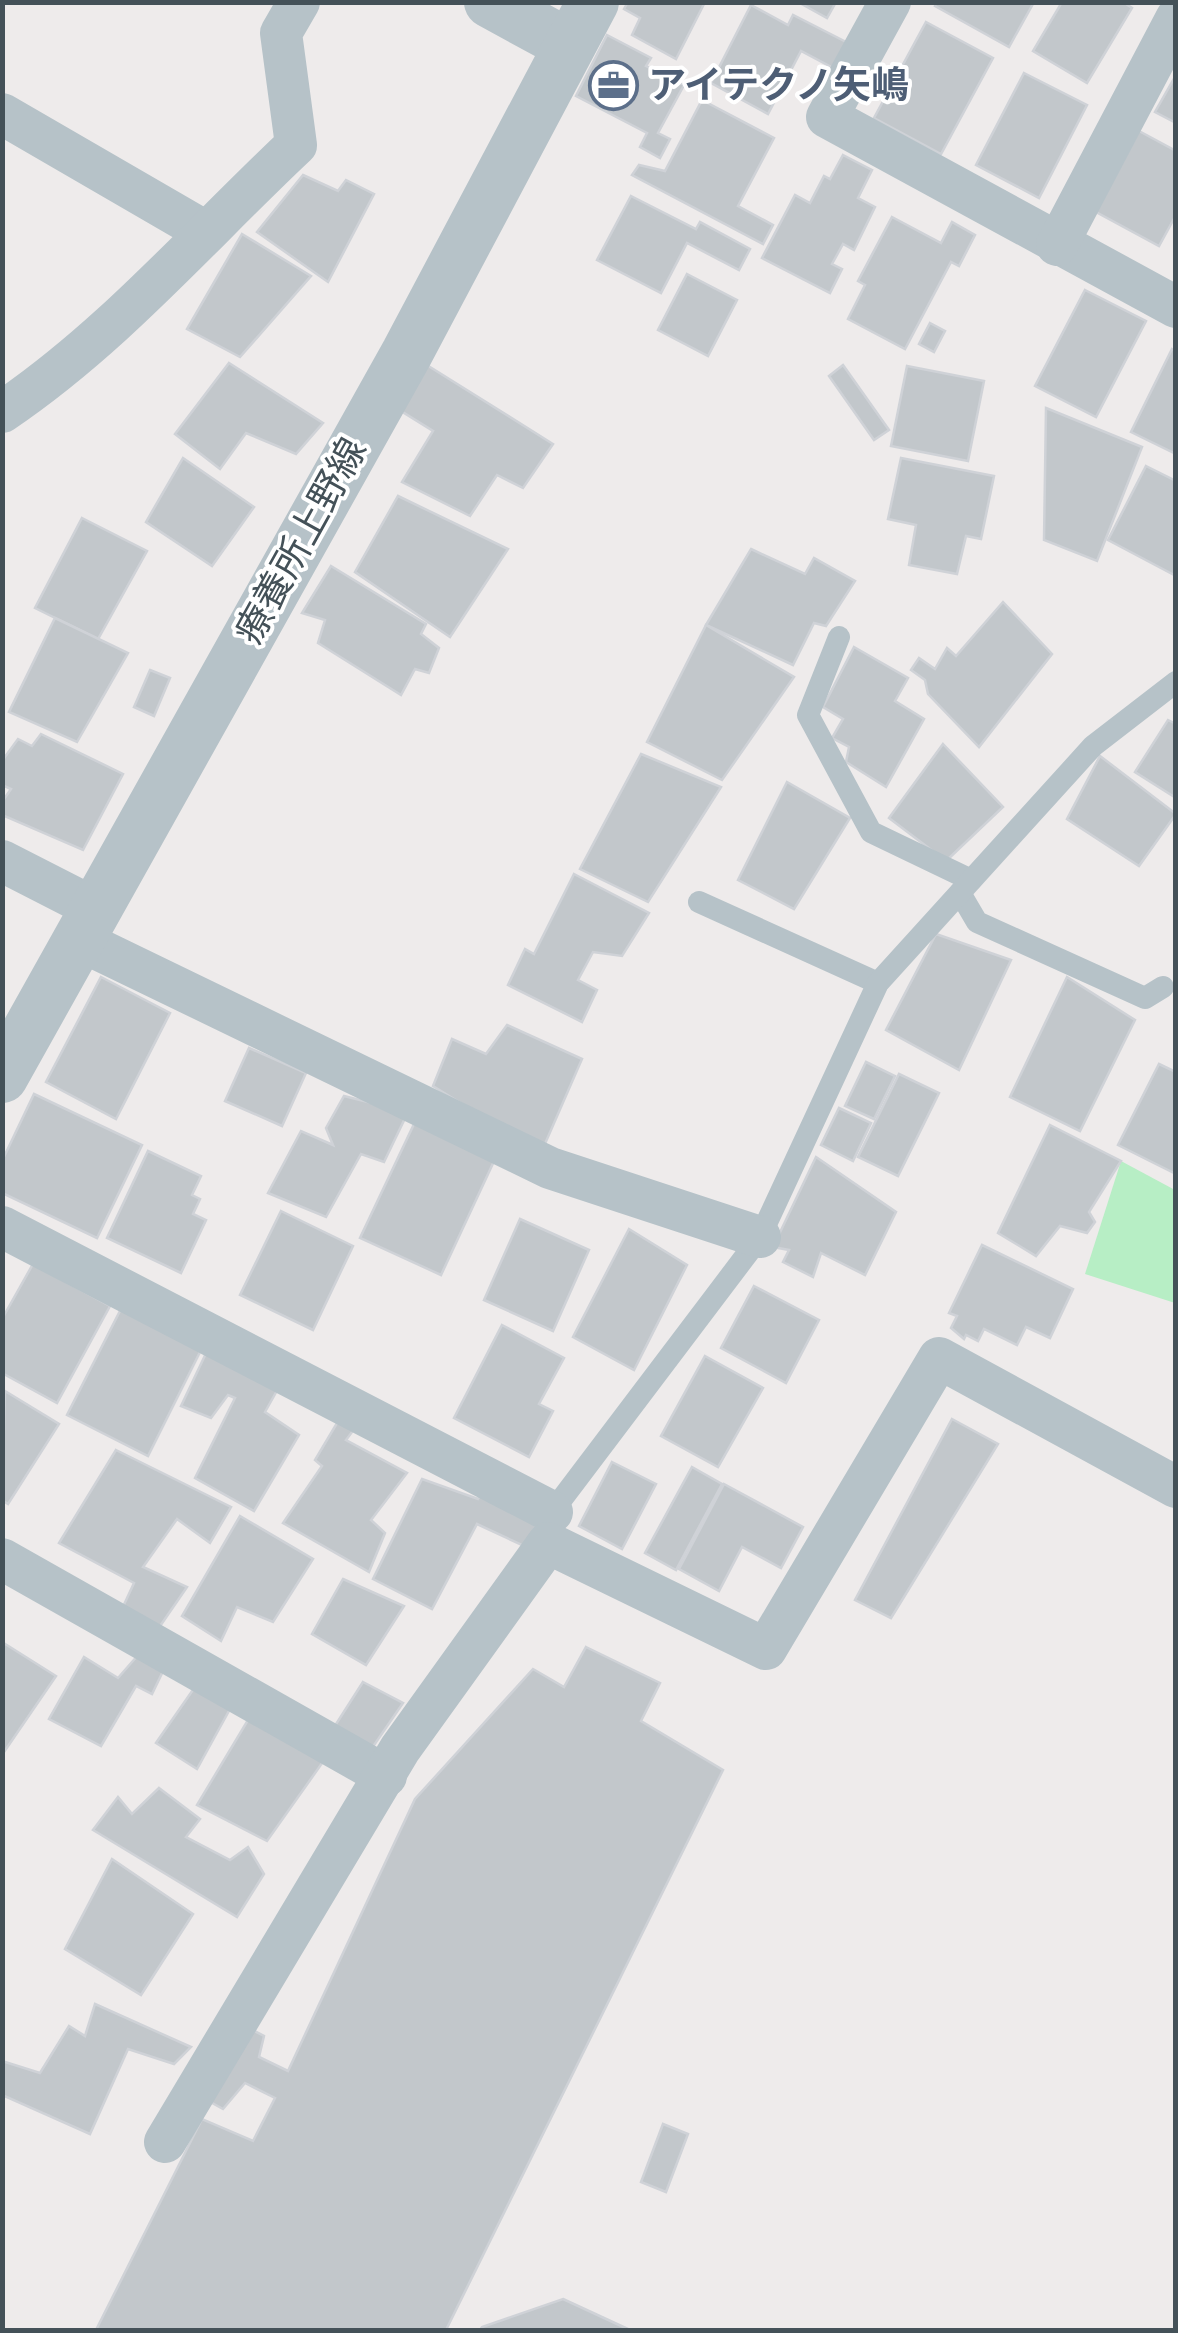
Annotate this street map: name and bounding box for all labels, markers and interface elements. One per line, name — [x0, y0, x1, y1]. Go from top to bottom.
office icon: アイテクノ矢嶋 — [587, 59, 639, 111]
place label: アイテクノ矢嶋 — [648, 63, 909, 108]
street label: 療養所上野線 — [226, 430, 376, 652]

